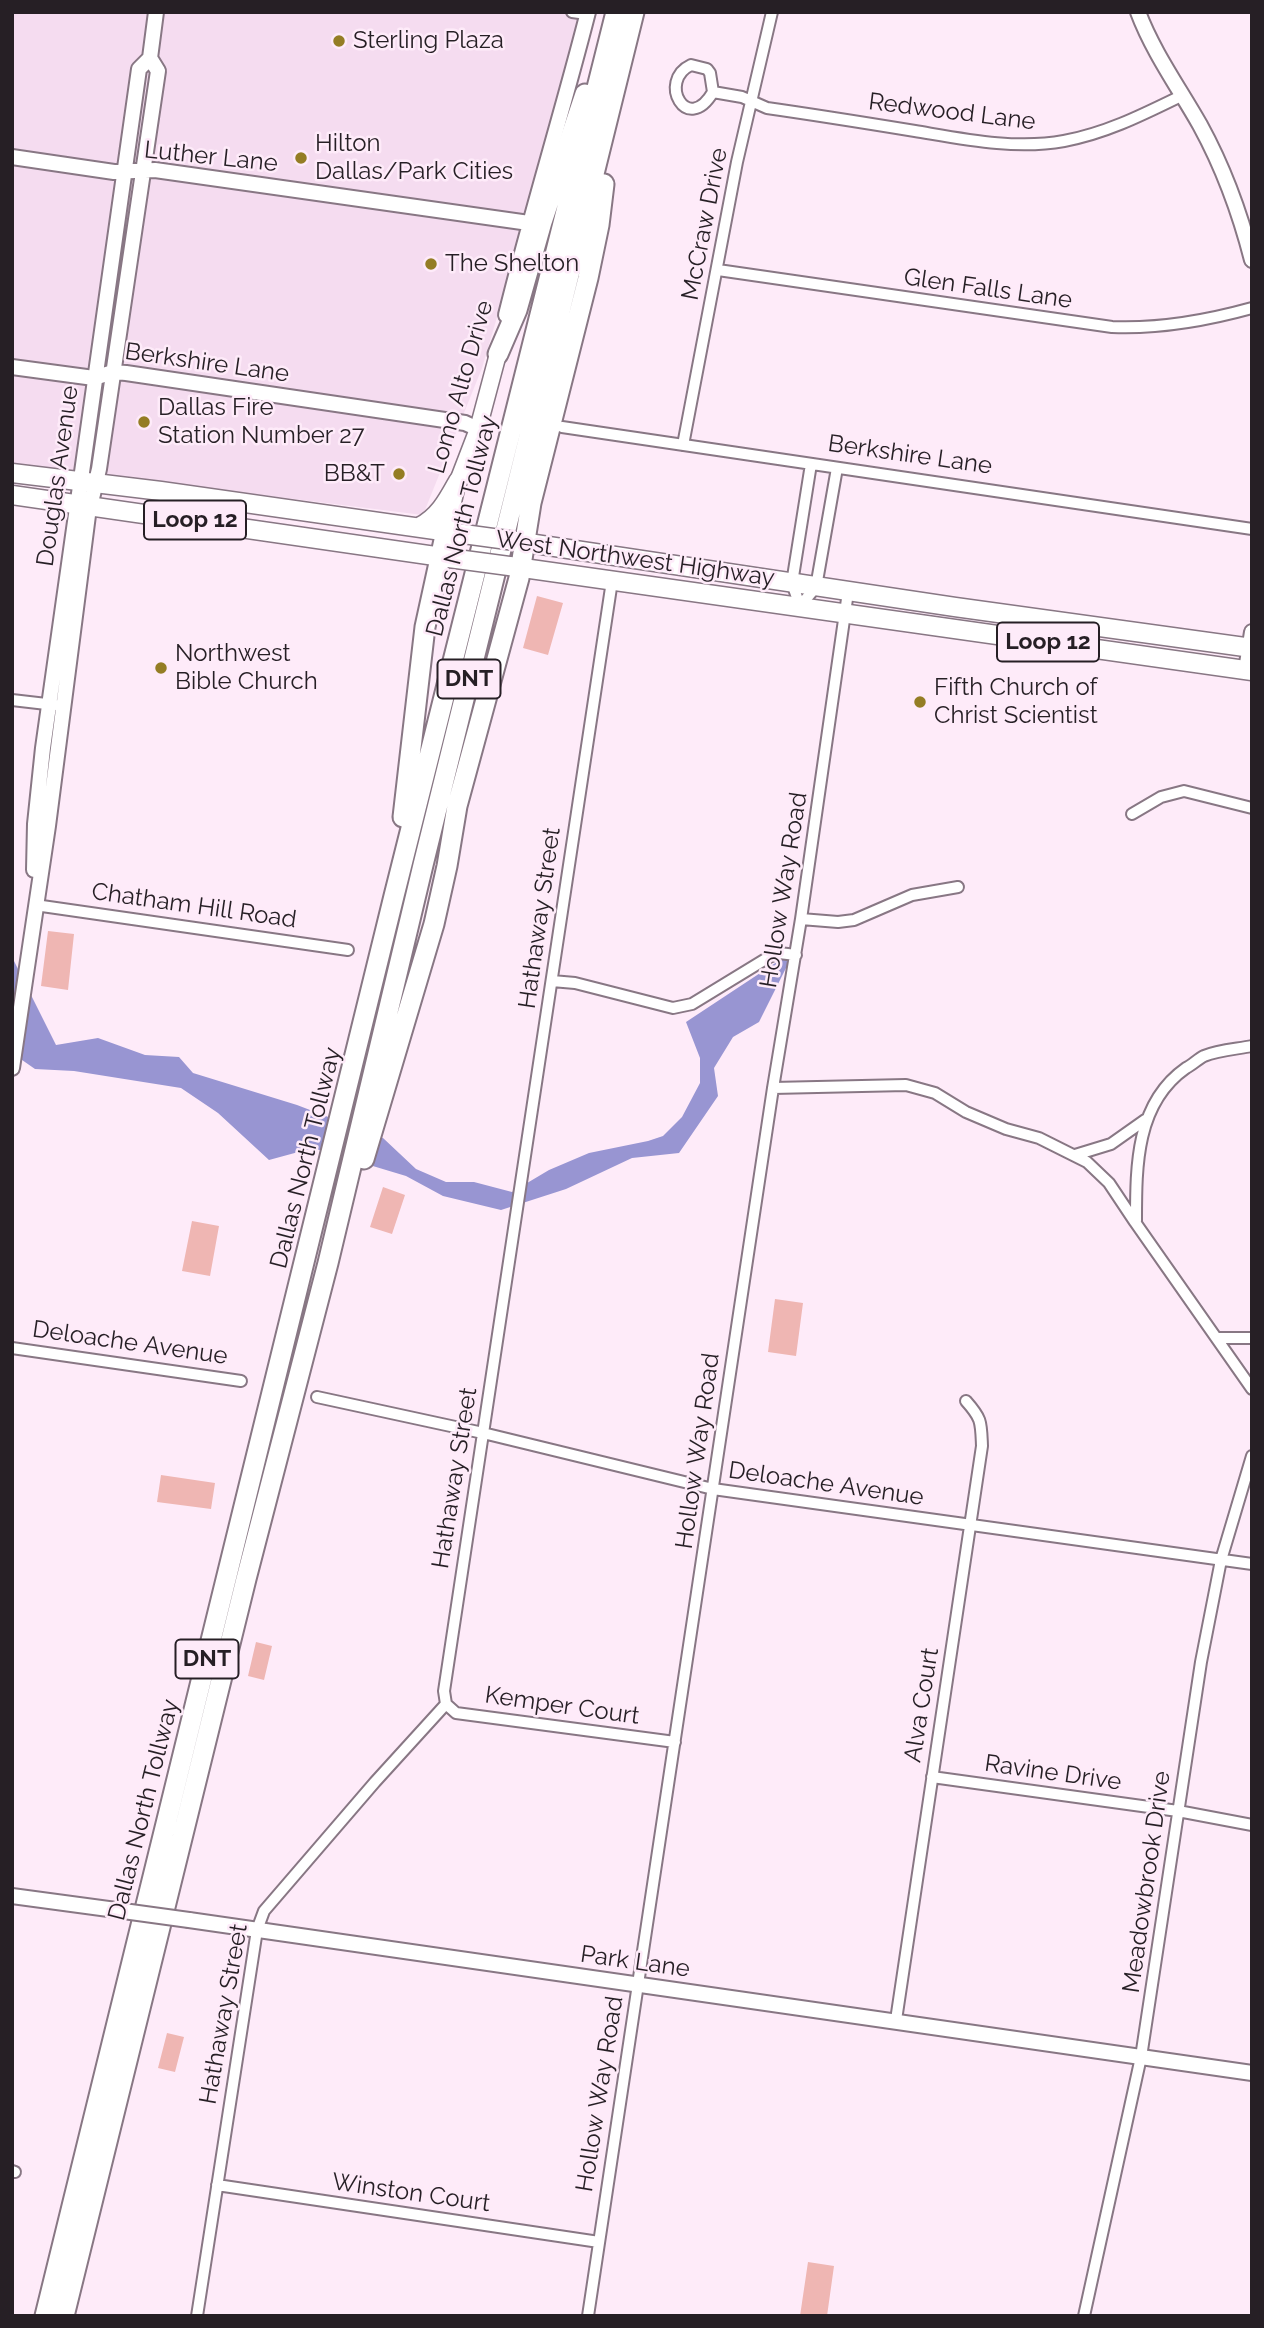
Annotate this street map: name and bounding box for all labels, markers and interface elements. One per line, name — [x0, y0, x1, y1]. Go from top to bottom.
place label: Sterling Plaza — [353, 27, 504, 55]
marker: Sterling Plaza — [331, 33, 347, 49]
street label: Redwood Lane — [867, 87, 1037, 137]
place label: Hilton Dallas/Park Cities — [315, 130, 513, 186]
street label: Luther Lane — [143, 136, 279, 178]
street label: McCraw Drive — [676, 145, 734, 303]
marker: Hilton Dallas/Park Cities — [293, 150, 309, 166]
place label: The Shelton — [445, 250, 579, 278]
marker: The Shelton — [423, 256, 439, 272]
street label: Glen Falls Lane — [902, 263, 1074, 315]
street label: Lomo Alto Drive — [423, 297, 499, 477]
street label: Berkshire Lane — [123, 337, 291, 389]
street label: Douglas Avenue — [31, 384, 85, 568]
place label: Dallas Fire Station Number 27 — [158, 394, 365, 450]
street label: Dallas North Tollway — [421, 412, 503, 640]
marker: Dallas Fire Station Number 27 — [136, 414, 152, 430]
street label: Berkshire Lane — [826, 429, 994, 481]
place label: BB&T — [324, 460, 385, 488]
marker: BB&T — [391, 466, 407, 482]
road number: Loop 12 — [144, 500, 246, 540]
street label: West Northwest Highway — [494, 525, 776, 593]
road number: Loop 12 — [997, 622, 1099, 662]
place label: Northwest Bible Church — [175, 640, 318, 696]
marker: Northwest Bible Church — [153, 660, 169, 676]
road number: DNT — [438, 660, 500, 698]
place label: Fifth Church of Christ Scientist — [934, 674, 1098, 730]
marker: Fifth Church of Christ Scientist — [912, 694, 928, 710]
street label: Hollow Way Road — [754, 790, 814, 990]
street label: Hathaway Street — [513, 825, 567, 1011]
street label: Chatham Hill Road — [90, 877, 298, 935]
street label: Dallas North Tollway — [265, 1044, 347, 1272]
street label: Deloache Avenue — [31, 1315, 229, 1371]
street label: Hollow Way Road — [670, 1351, 726, 1551]
street label: Hathaway Street — [426, 1385, 484, 1571]
street label: Deloache Avenue — [727, 1456, 925, 1512]
road number: DNT — [176, 1640, 238, 1678]
street label: Alva Court — [899, 1646, 945, 1764]
street label: Kemper Court — [483, 1681, 641, 1731]
street label: Dallas North Tollway — [103, 1696, 185, 1924]
street label: Ravine Drive — [983, 1749, 1123, 1797]
street label: Meadowbrook Drive — [1117, 1769, 1177, 1995]
street label: Hathaway Street — [194, 1921, 254, 2107]
street label: Park Lane — [578, 1940, 692, 1984]
street label: Hollow Way Road — [570, 1994, 630, 2194]
street label: Winston Court — [330, 2168, 492, 2218]

